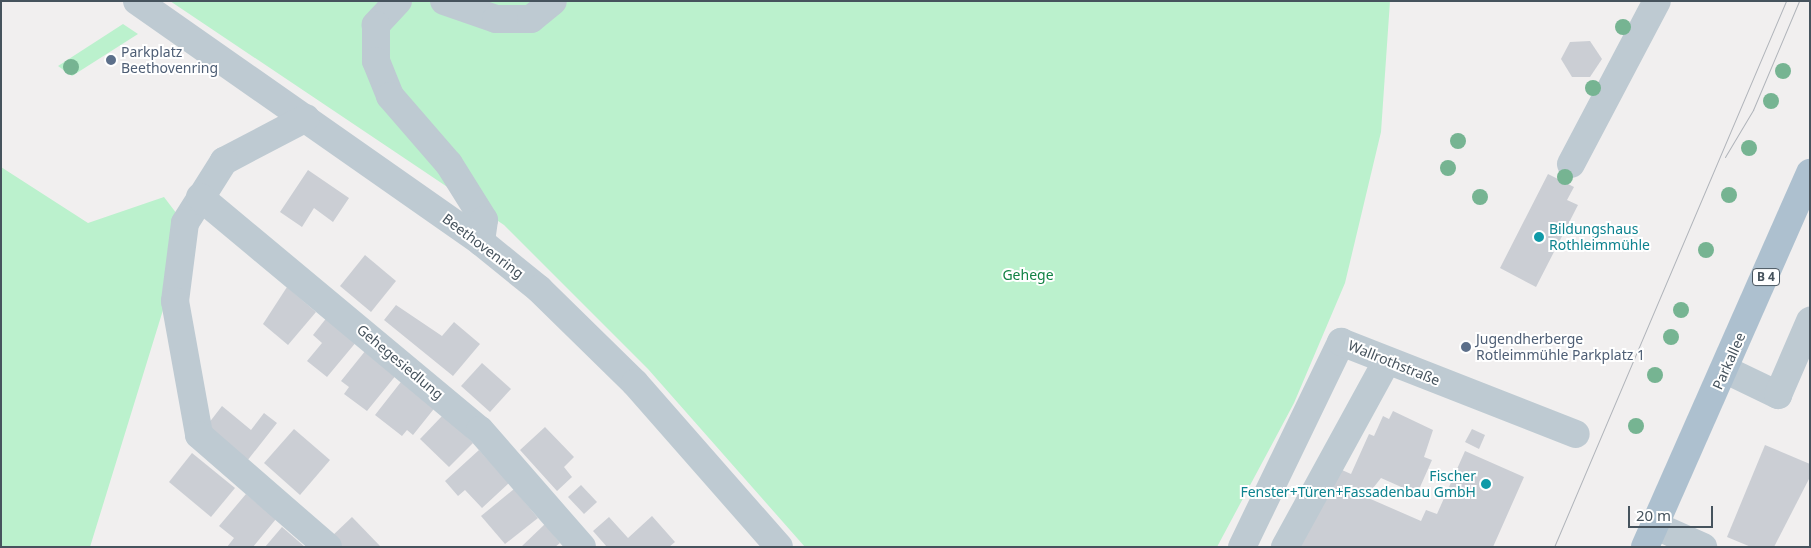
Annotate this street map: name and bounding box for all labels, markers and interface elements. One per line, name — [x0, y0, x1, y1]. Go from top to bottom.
place label: Parkplatz Beethovenring — [121, 44, 218, 76]
marker: Parkplatz Beethovenring — [105, 54, 117, 66]
street label: Beethovenring — [439, 210, 527, 282]
place label: Bildungshaus Rothleimmühle — [1549, 221, 1650, 253]
marker: Bildungshaus Rothleimmühle — [1533, 231, 1545, 243]
park label: Gehege — [1002, 267, 1054, 283]
road number: B 4 — [1751, 268, 1781, 286]
street label: Gehegesiedlung — [353, 321, 447, 403]
street label: Parkallee — [1709, 330, 1749, 392]
place label: Jugendherberge Rotleimmühle Parkplatz 1 — [1476, 331, 1645, 364]
street label: Wallrothstraße — [1346, 337, 1442, 389]
marker: Jugendherberge Rotleimmühle Parkplatz 1 — [1460, 341, 1472, 353]
place label: Fischer Fenster+Türen+Fassadenbau GmbH — [1240, 468, 1476, 501]
marker: Fischer Fenster+Türen+Fassadenbau GmbH — [1480, 478, 1492, 490]
scale bar — [1631, 496, 1716, 528]
text: 20 m — [1636, 505, 1671, 525]

